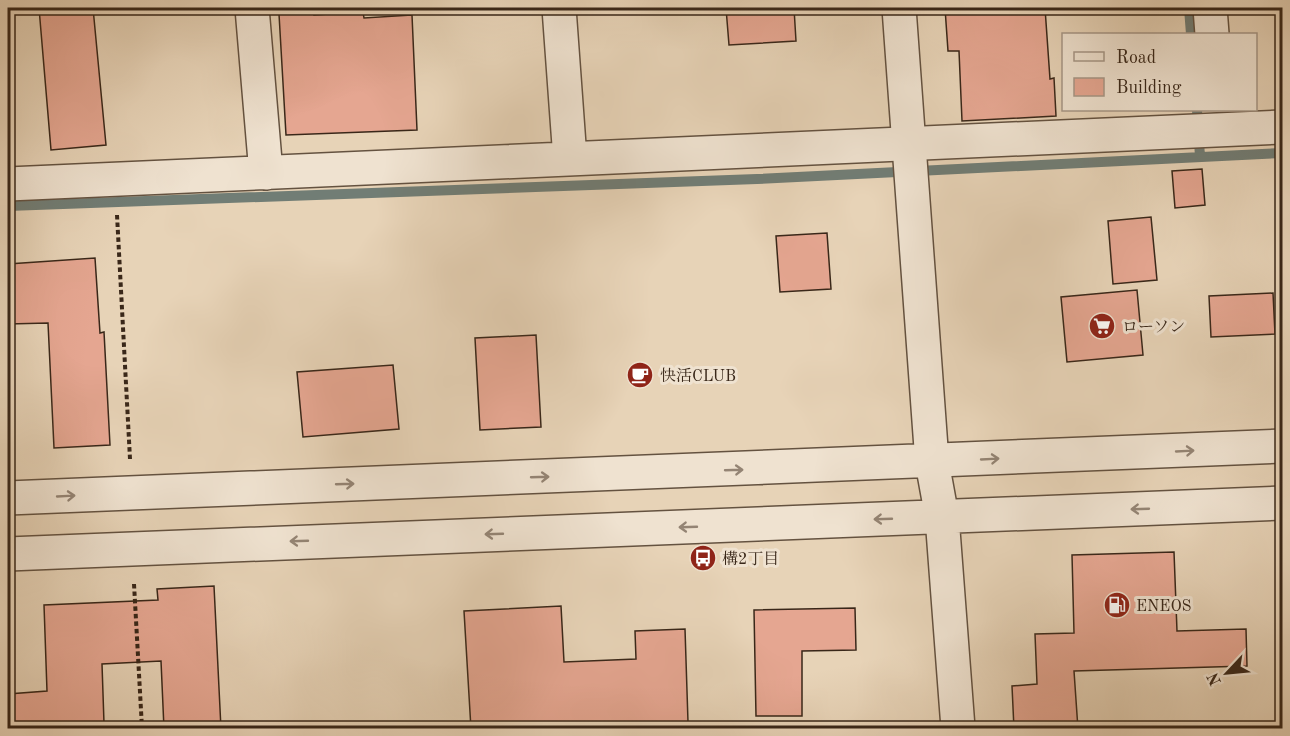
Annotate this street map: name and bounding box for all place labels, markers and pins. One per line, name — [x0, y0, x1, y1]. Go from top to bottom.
supermarket icon: ローソン — [1087, 311, 1117, 341]
place label: ローソン — [1122, 320, 1185, 336]
cafe icon: 快活CLUB — [625, 360, 655, 390]
place label: 快活CLUB — [660, 367, 736, 385]
bus stop icon: 構2丁目 — [688, 543, 718, 573]
place label: 構2丁目 — [722, 550, 779, 568]
fuel station icon: ENEOS — [1102, 590, 1132, 620]
place label: ENEOS — [1136, 599, 1192, 615]

